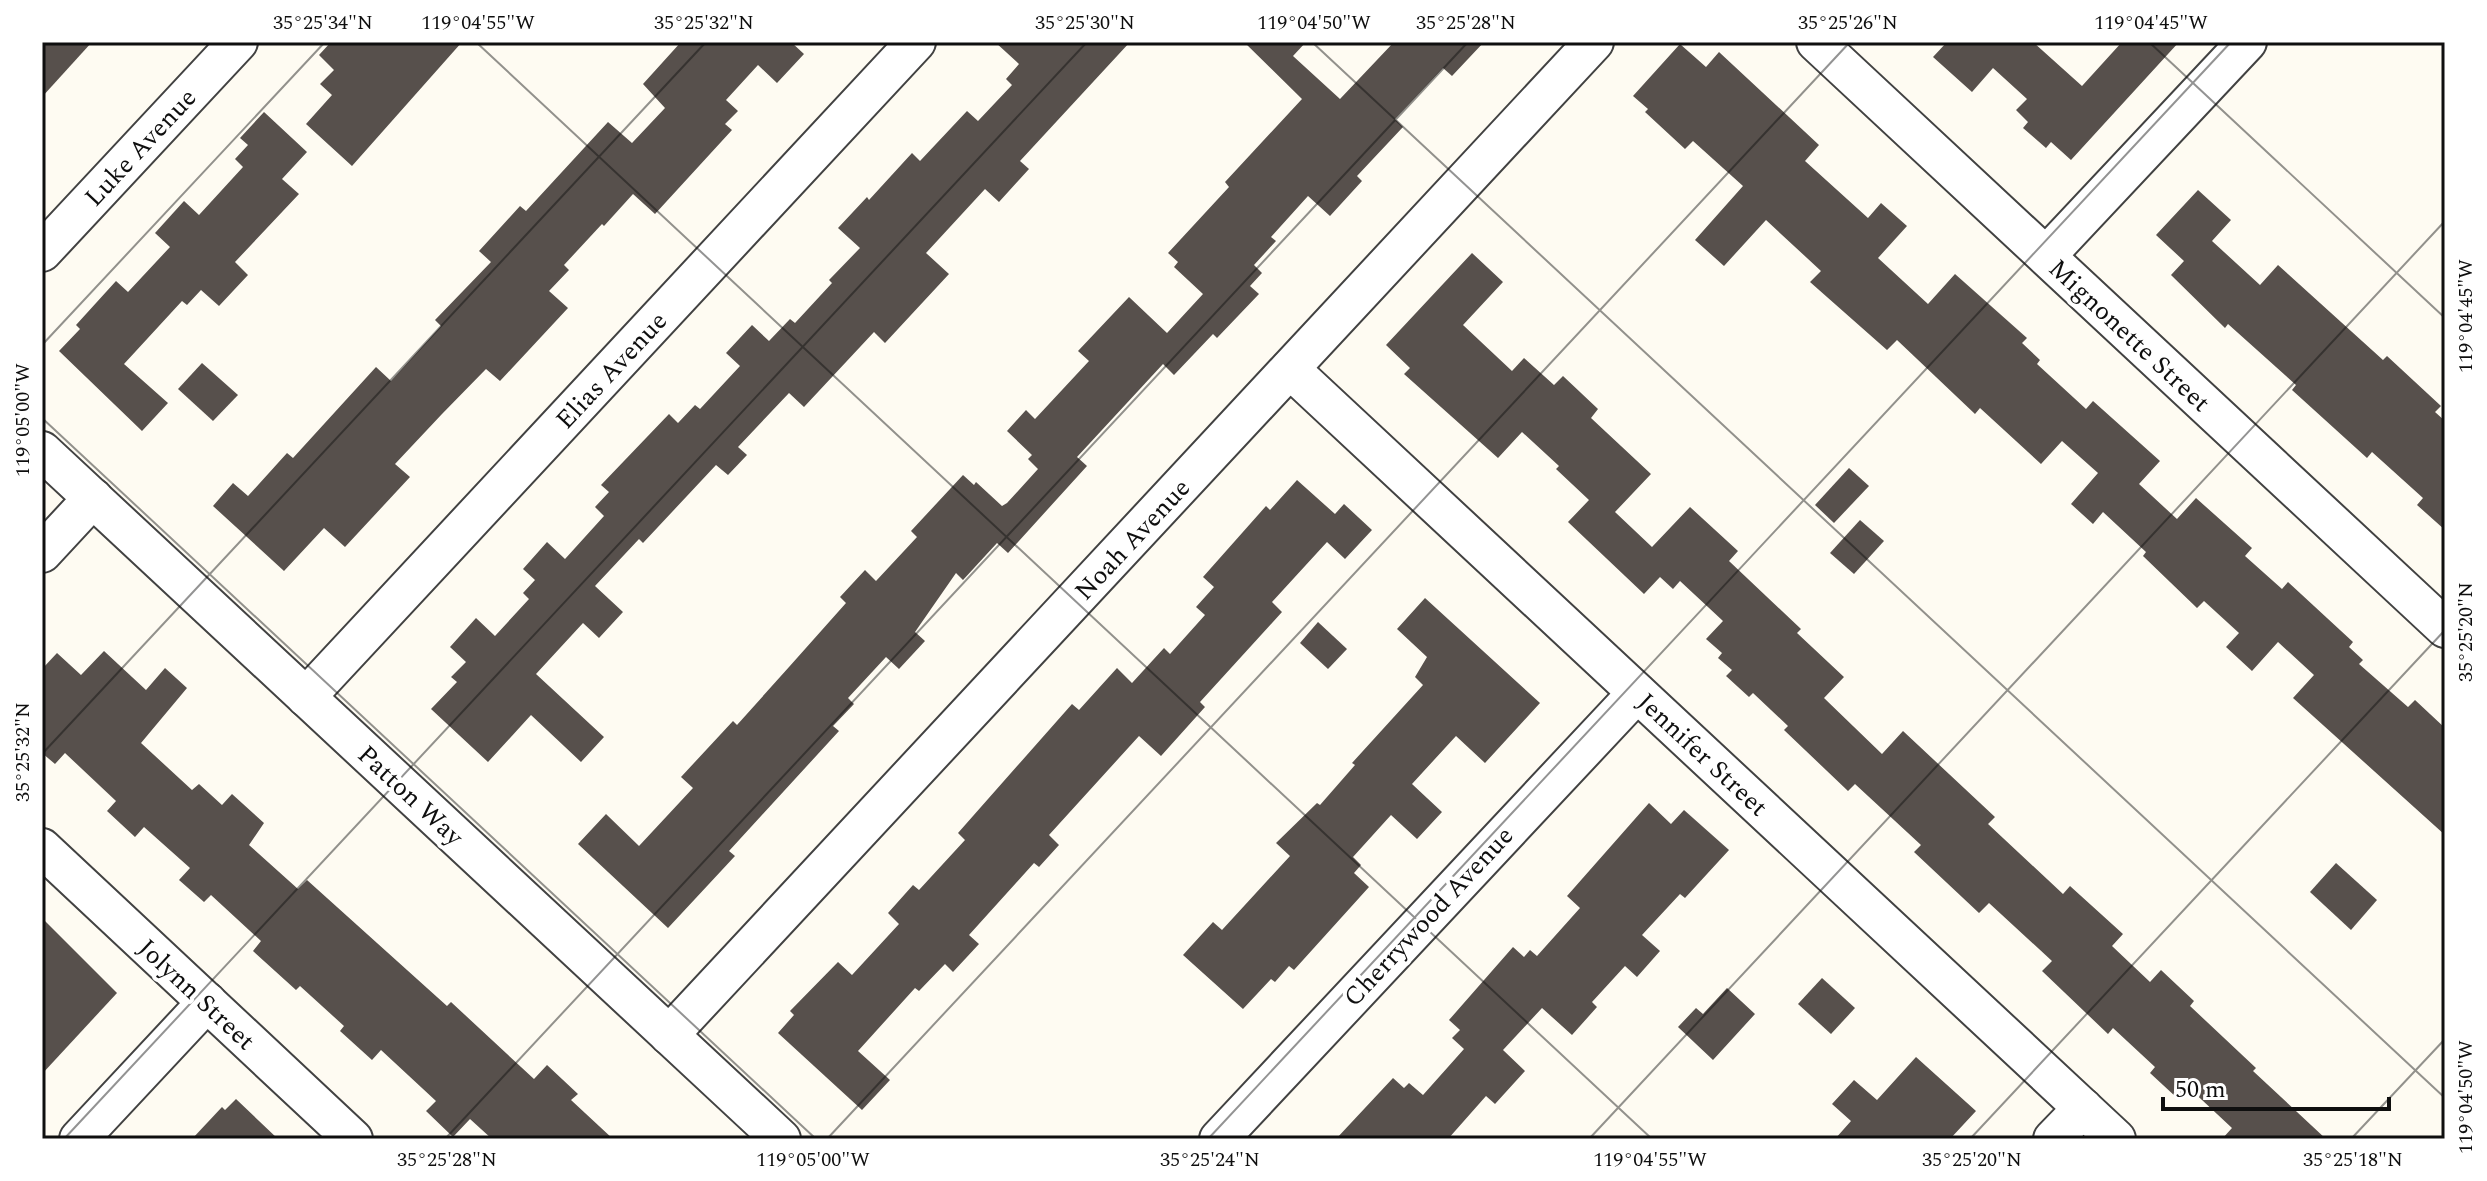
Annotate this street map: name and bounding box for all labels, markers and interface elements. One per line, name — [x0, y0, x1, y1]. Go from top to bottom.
text: 35°25'34"N — [273, 8, 373, 38]
text: 119°04'55"W — [421, 8, 535, 38]
text: 35°25'32"N — [654, 8, 754, 38]
text: 35°25'30"N — [1035, 8, 1135, 38]
text: 119°04'50"W — [1257, 8, 1371, 38]
text: 35°25'28"N — [1416, 8, 1516, 38]
text: 35°25'26"N — [1798, 8, 1898, 38]
text: 119°04'45"W — [2094, 8, 2208, 38]
street label: Luke Avenue — [75, 79, 206, 216]
street label: Mignonette Street — [2039, 250, 2220, 422]
text: 119°04'45"W — [2451, 259, 2481, 373]
street label: Elias Avenue — [546, 303, 677, 439]
text: 119°05'00"W — [8, 363, 38, 477]
street label: Noah Avenue — [1065, 469, 1200, 610]
text: 35°25'20"N — [2451, 582, 2481, 682]
street label: Jennifer Street — [1628, 683, 1777, 826]
text: 35°25'32"N — [8, 702, 38, 802]
street label: Patton Way — [348, 736, 474, 857]
street label: Cherrywood Avenue — [1334, 817, 1523, 1016]
street label: Jolynn Street — [128, 929, 264, 1060]
text: 119°04'50"W — [2451, 1040, 2481, 1154]
scale bar — [2163, 1061, 2389, 1111]
text: 50 m — [2175, 1072, 2226, 1108]
text: 35°25'28"N — [397, 1145, 497, 1175]
text: 119°05'00"W — [756, 1145, 870, 1175]
text: 35°25'24"N — [1160, 1145, 1260, 1175]
text: 119°04'55"W — [1593, 1145, 1707, 1175]
text: 35°25'20"N — [1922, 1145, 2022, 1175]
text: 35°25'18"N — [2303, 1145, 2403, 1175]

